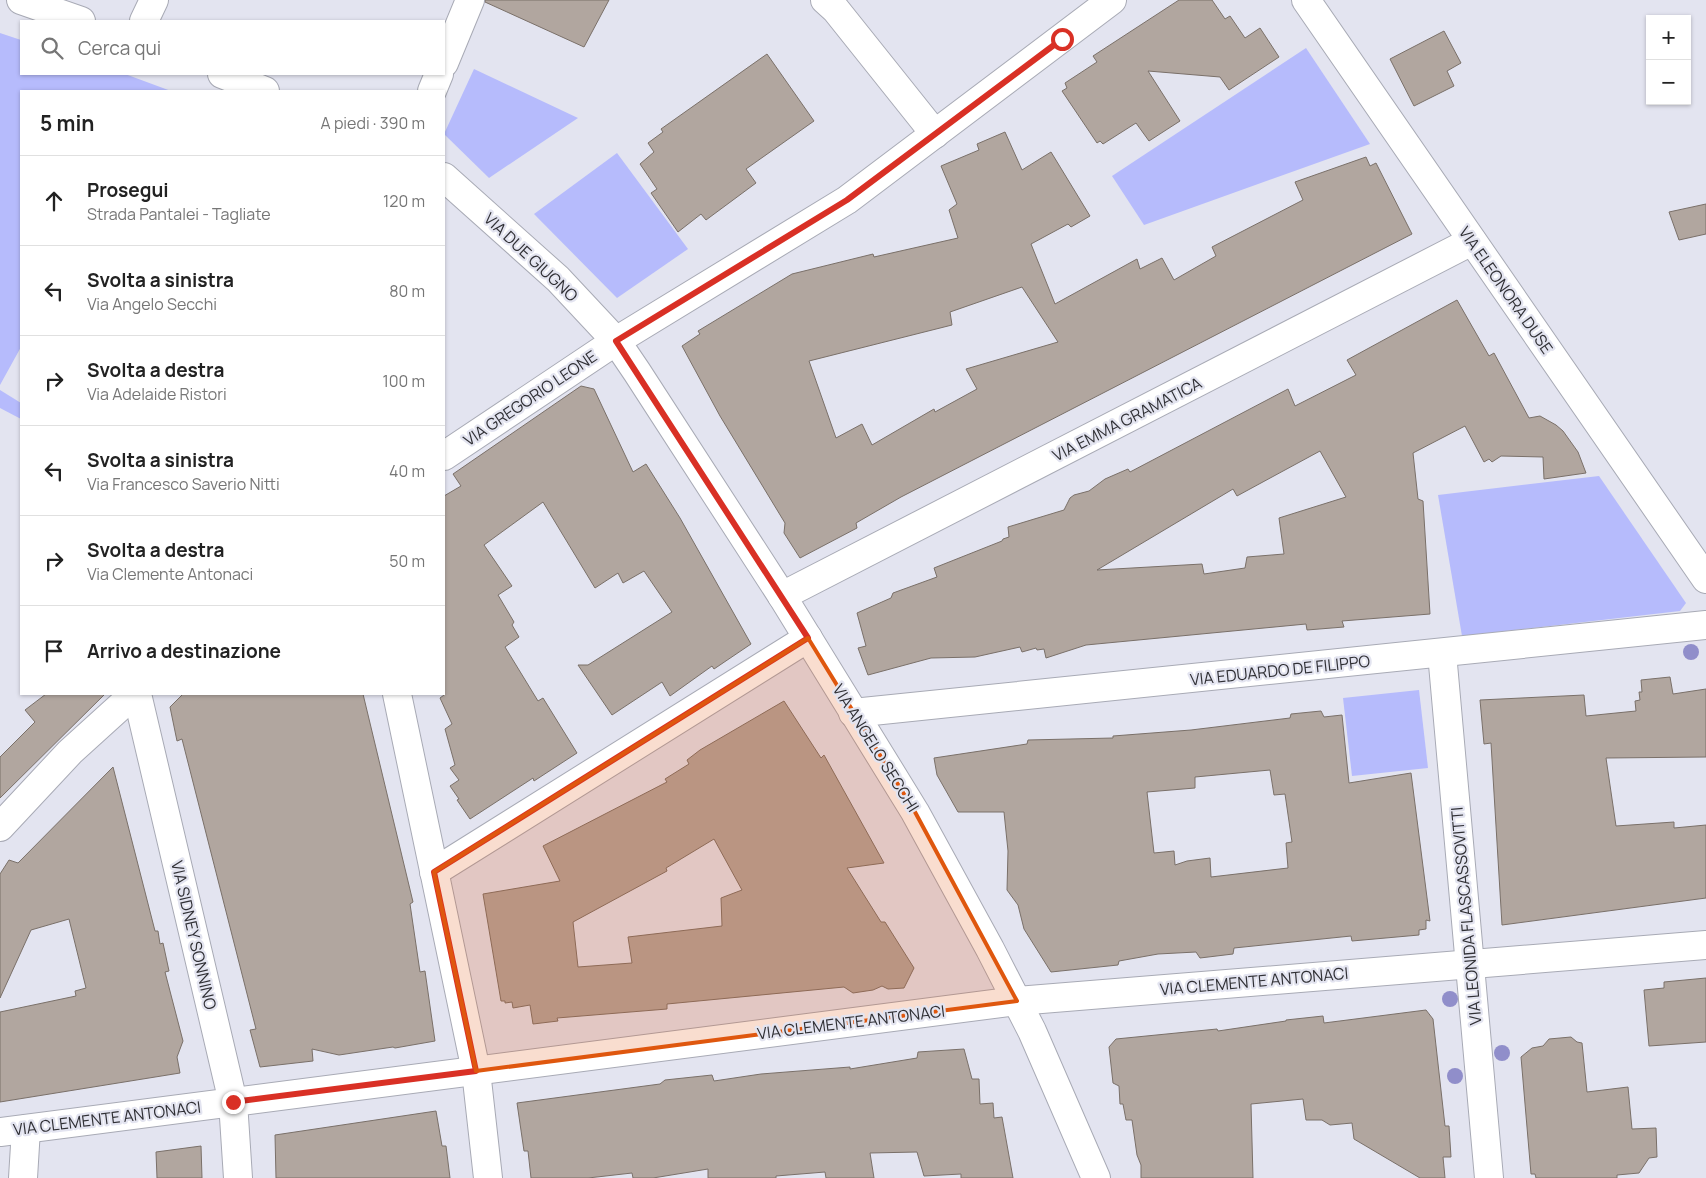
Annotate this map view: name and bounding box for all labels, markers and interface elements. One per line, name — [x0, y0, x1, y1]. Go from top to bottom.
map controls — [1646, 15, 1691, 105]
button: + — [1646, 15, 1691, 60]
search box — [20, 20, 445, 75]
route start — [1051, 28, 1074, 51]
icon: search — [38, 34, 66, 62]
text: Cerca qui — [78, 35, 161, 61]
button: − — [1646, 60, 1691, 105]
text: 5 min — [40, 109, 94, 137]
text: A piedi · 390 m — [321, 112, 425, 134]
text: Prosegui — [87, 177, 169, 203]
icon: ahead — [40, 187, 68, 215]
text: 120 m — [383, 190, 425, 212]
text: Strada Pantalei - Tagliate — [87, 203, 271, 225]
street label: VIA DUE GIUGNO — [479, 208, 583, 307]
street label: VIA ELEONORA DUSE — [1454, 222, 1558, 358]
text: Svolta a sinistra — [87, 267, 234, 293]
icon: left — [40, 277, 68, 305]
text: 80 m — [389, 280, 425, 302]
text: Via Angelo Secchi — [87, 293, 217, 315]
street label: VIA GREGORIO LEONE — [459, 345, 601, 451]
text: Svolta a destra — [87, 357, 224, 383]
icon: right — [40, 367, 68, 395]
text: 100 m — [382, 370, 425, 392]
street label: VIA EMMA GRAMATICA — [1049, 372, 1205, 466]
text: Via Adelaide Ristori — [87, 383, 227, 405]
text: Svolta a sinistra — [87, 447, 234, 473]
icon: left — [40, 457, 68, 485]
text: 40 m — [389, 460, 425, 482]
text: Via Francesco Saverio Nitti — [87, 473, 280, 495]
text: Svolta a destra — [87, 537, 224, 563]
icon: right — [40, 547, 68, 575]
text: 50 m — [389, 550, 425, 572]
text: Via Clemente Antonaci — [87, 563, 253, 585]
icon: arrive — [40, 637, 68, 665]
text: Arrivo a destinazione — [87, 638, 281, 664]
street label: VIA EDUARDO DE FILIPPO — [1189, 650, 1371, 690]
street label: VIA ANGELO SECCHI — [828, 680, 924, 816]
street label: VIA LEONIDA FLASCASSOVITTI — [1446, 806, 1486, 1026]
street label: VIA SIDNEY SONNINO — [166, 858, 222, 1012]
street label: VIA CLEMENTE ANTONACI — [1159, 962, 1349, 1000]
street label: VIA CLEMENTE ANTONACI — [756, 1000, 946, 1044]
route end — [222, 1091, 245, 1114]
street label: VIA CLEMENTE ANTONACI — [12, 1096, 202, 1140]

